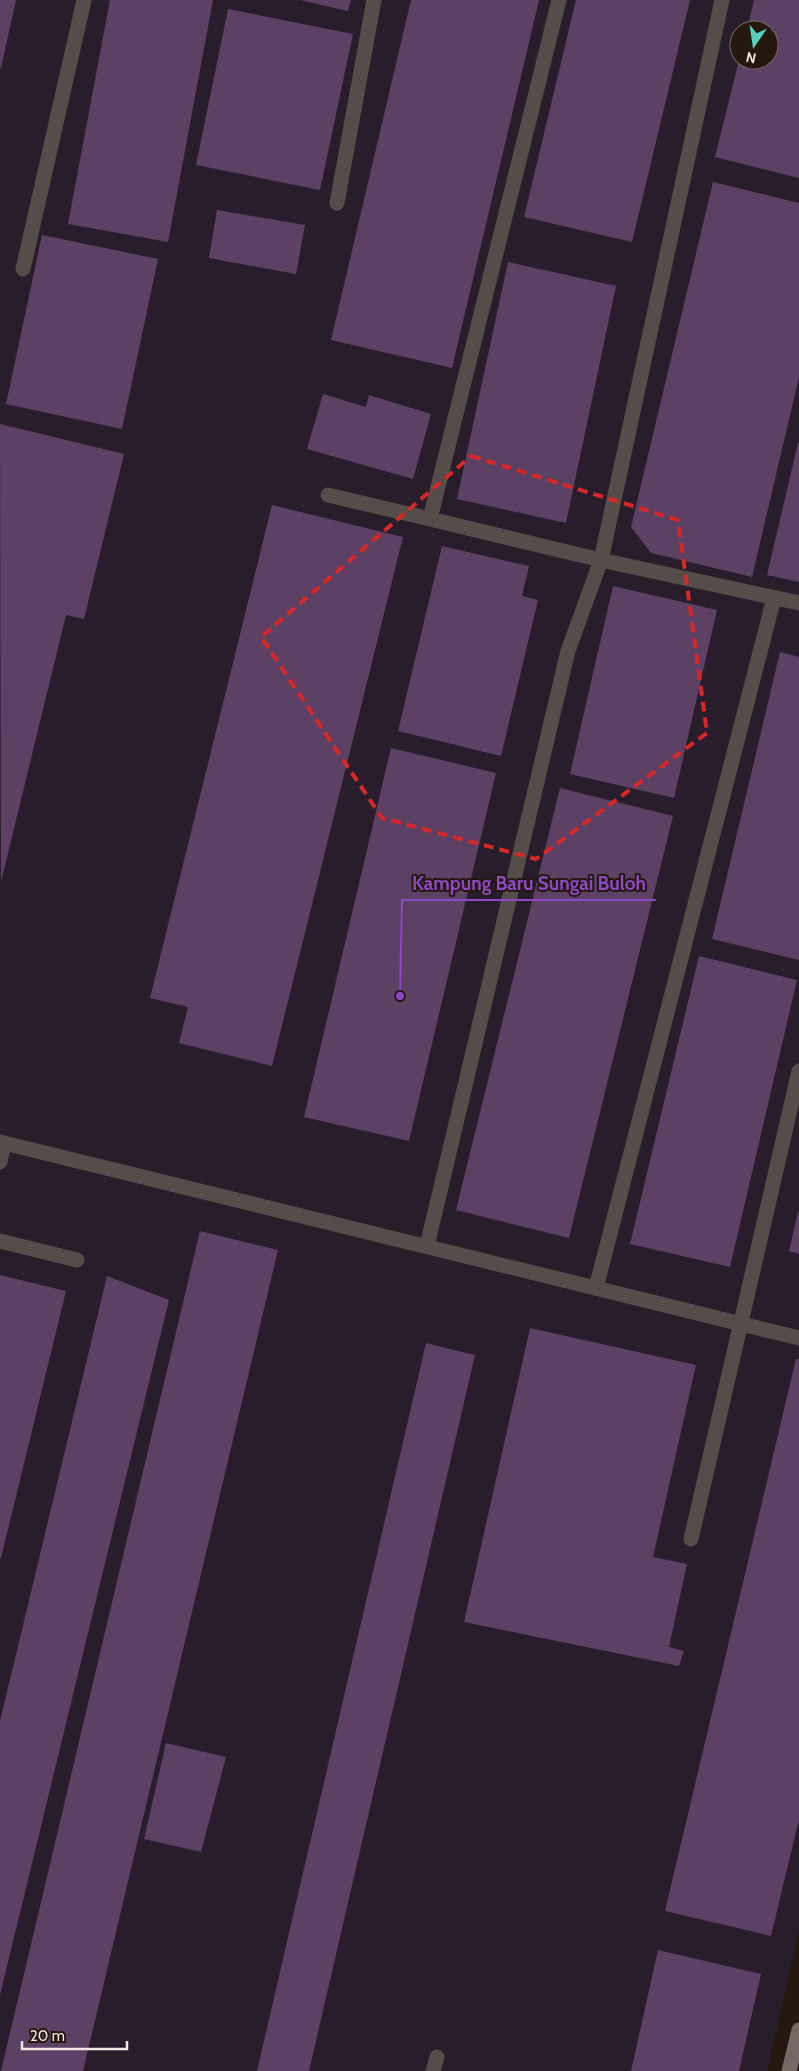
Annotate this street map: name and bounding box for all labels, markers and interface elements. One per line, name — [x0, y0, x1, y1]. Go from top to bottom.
north arrow — [729, 20, 779, 70]
text: N — [744, 48, 758, 68]
callout: Kampung Baru Sungai Buloh — [402, 866, 656, 900]
text: Kampung Baru Sungai Buloh — [412, 872, 646, 895]
scale bar — [22, 2018, 128, 2050]
text: 20 m — [30, 2027, 65, 2045]

